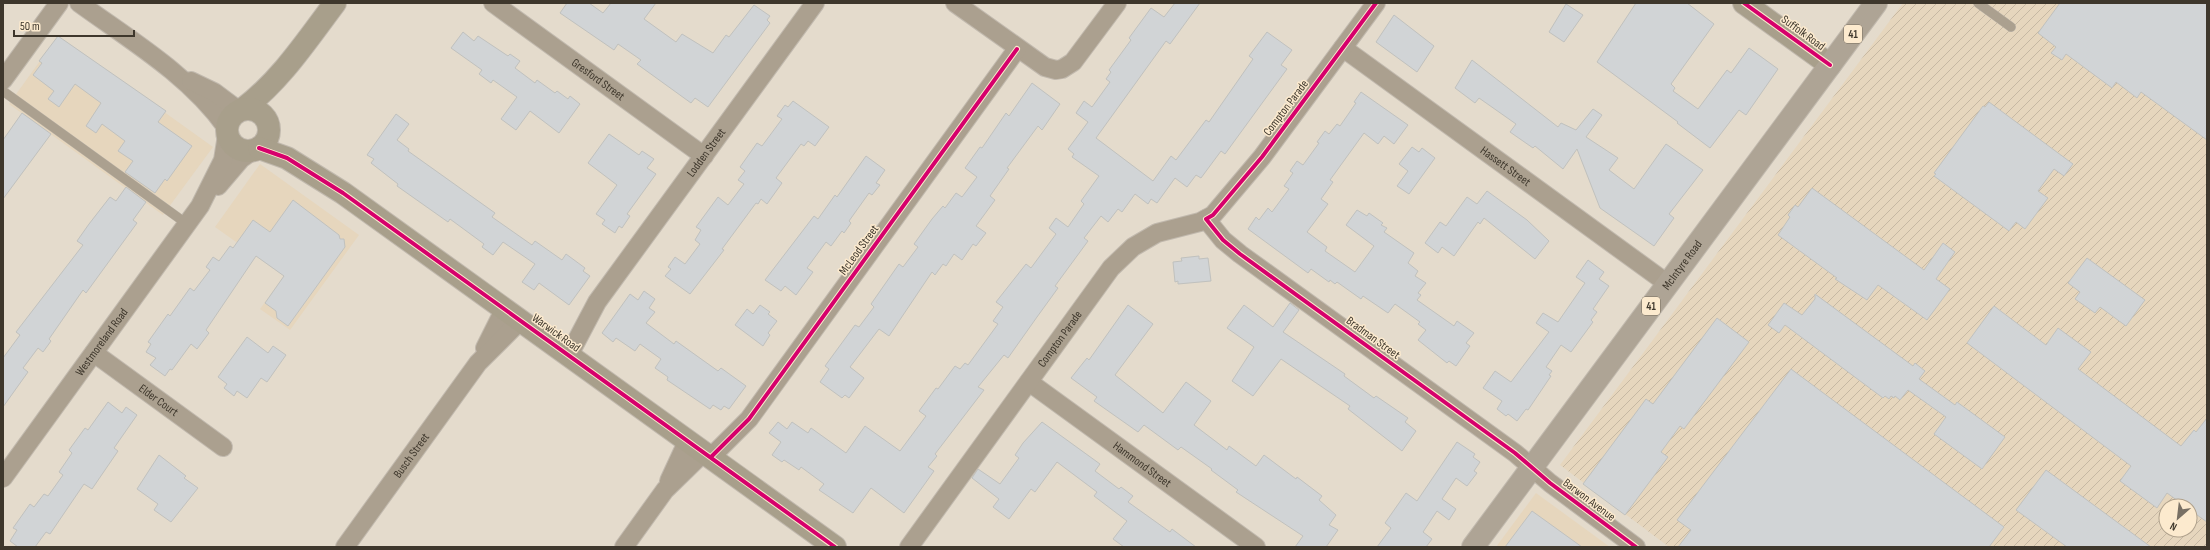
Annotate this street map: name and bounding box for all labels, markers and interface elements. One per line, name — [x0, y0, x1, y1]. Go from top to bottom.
scale bar — [14, 12, 134, 38]
street label: Suffolk Road — [1778, 12, 1828, 54]
text: 50 m — [20, 19, 40, 34]
road number: 41 — [1844, 25, 1862, 43]
street label: Gresford Street — [569, 55, 628, 104]
street label: Compton Parade — [1260, 77, 1312, 139]
street label: Lodden Street — [683, 125, 729, 180]
street label: Hassett Street — [1478, 143, 1534, 190]
street label: McLeod Street — [836, 222, 882, 278]
street label: McIntyre Road — [1659, 237, 1705, 293]
road number: 41 — [1642, 297, 1660, 315]
street label: Westmoreland Road — [72, 305, 131, 379]
street label: Compton Parade — [1034, 307, 1085, 370]
street label: Warwick Road — [529, 310, 583, 356]
street label: Bradman Street — [1343, 313, 1403, 363]
street label: Elder Court — [136, 381, 182, 420]
street label: Busch Street — [390, 430, 433, 481]
street label: Hammond Street — [1110, 438, 1175, 491]
street label: Barwon Avenue — [1560, 475, 1618, 525]
north arrow — [2158, 498, 2198, 538]
text: N — [2168, 519, 2179, 534]

